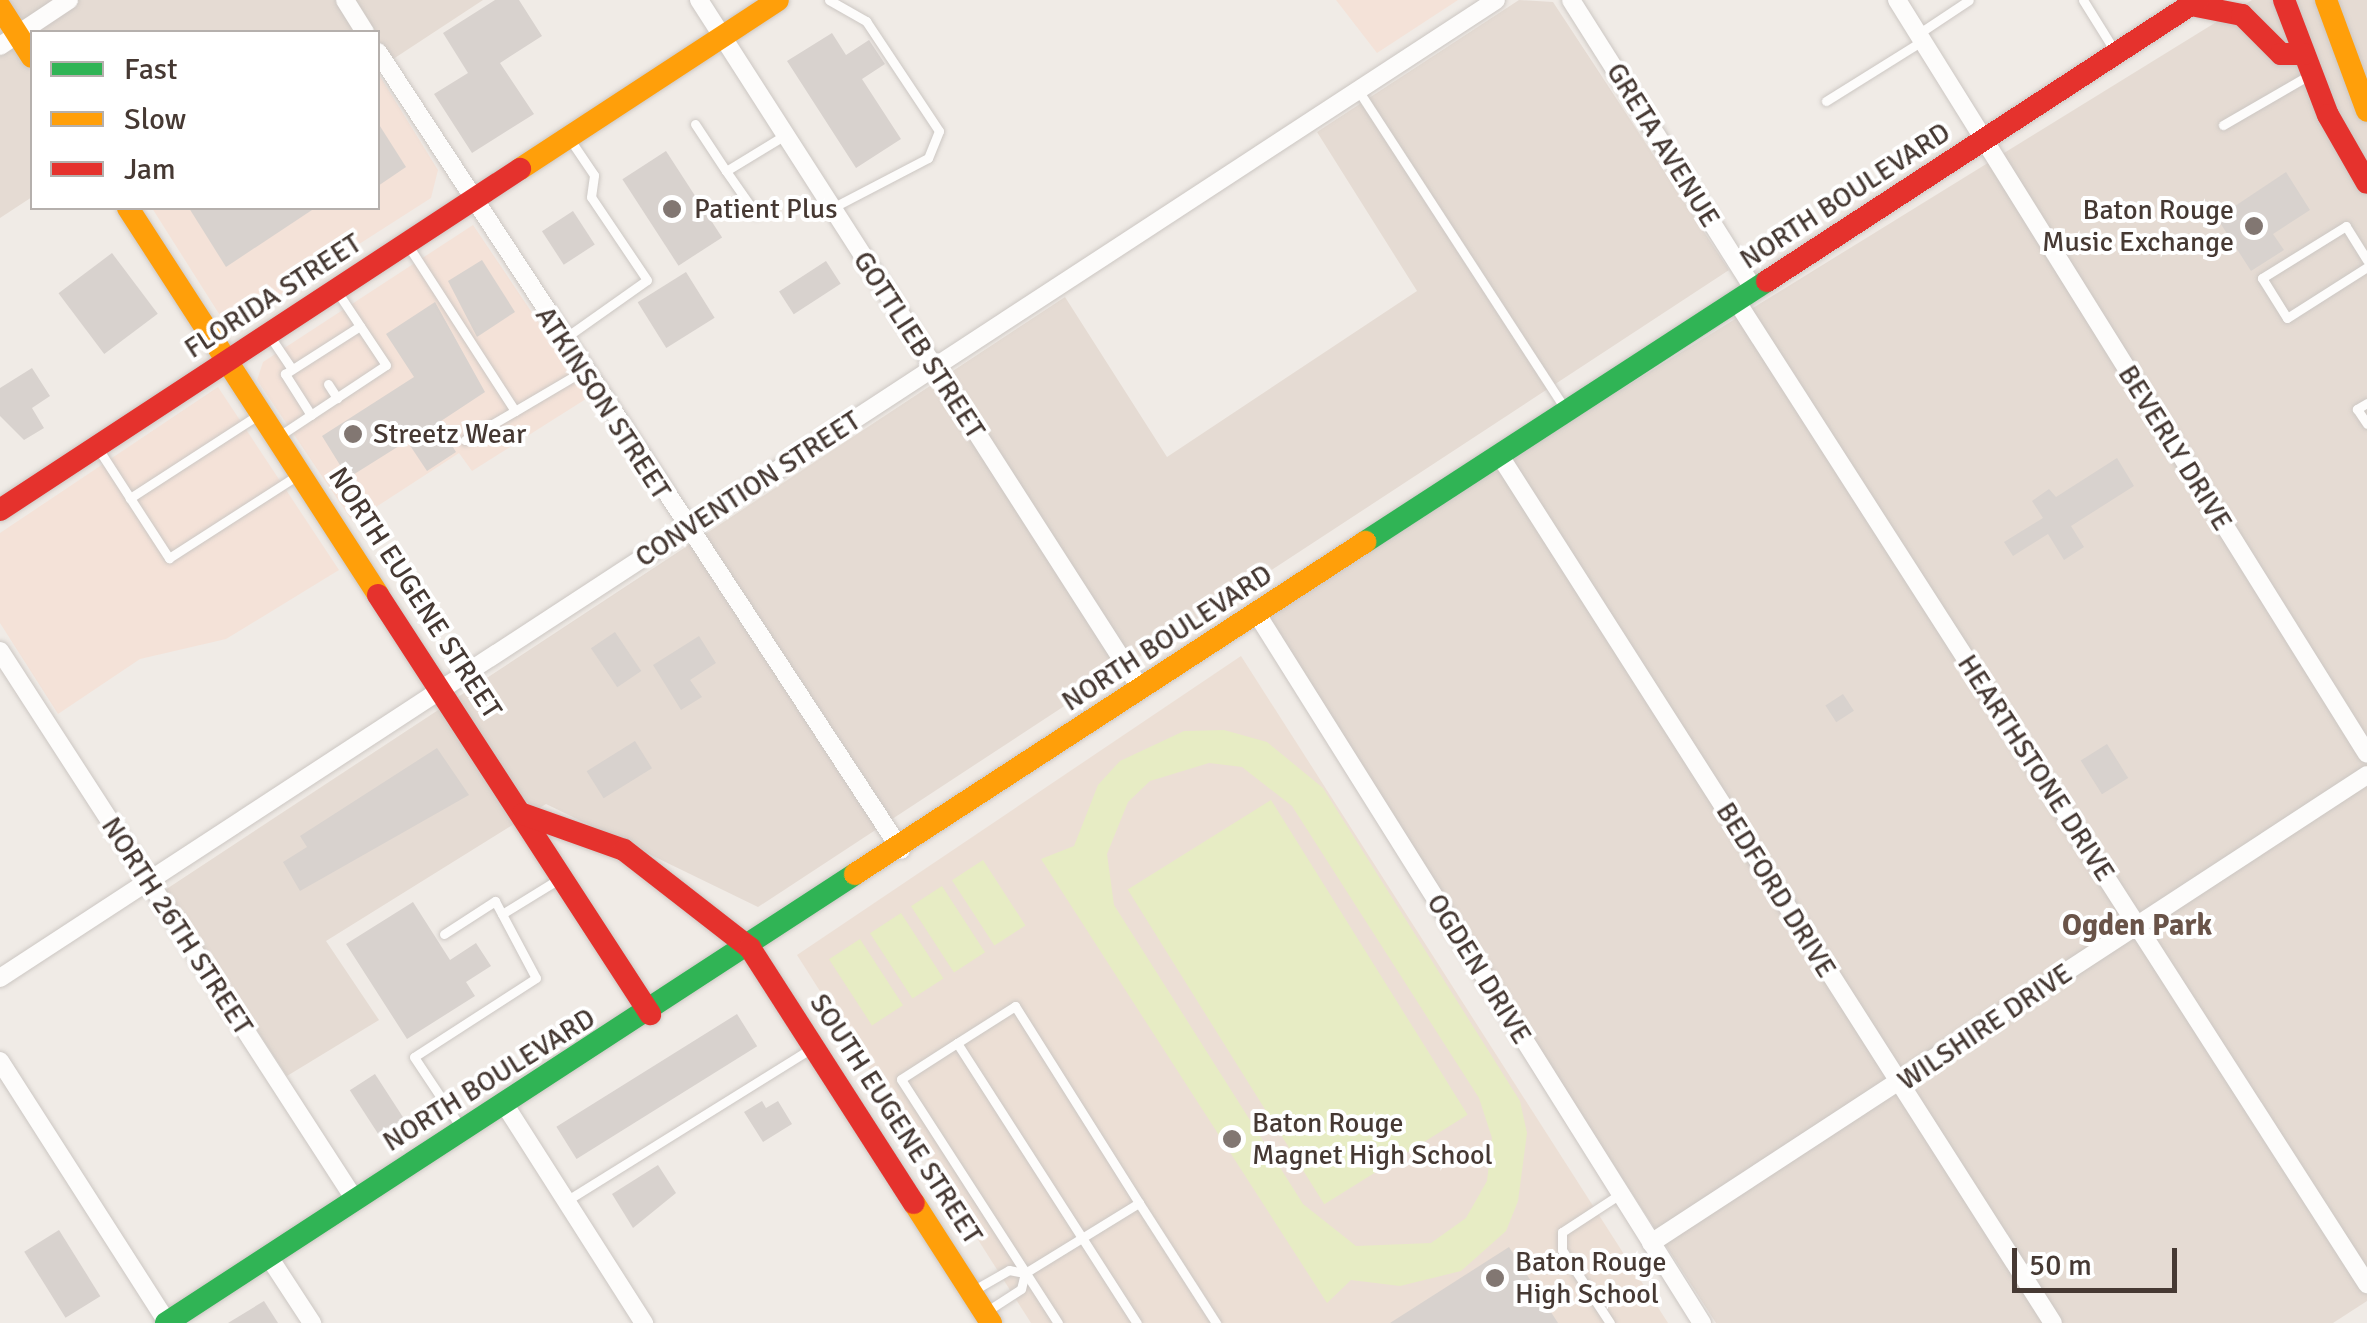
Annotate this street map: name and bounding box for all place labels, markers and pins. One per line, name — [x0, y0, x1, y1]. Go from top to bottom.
place label: Patient Plus — [694, 192, 837, 226]
place label: Baton Rouge Music Exchange — [2042, 193, 2234, 259]
marker: Patient Plus — [659, 196, 685, 222]
marker: Baton Rouge Music Exchange — [2243, 215, 2265, 237]
place label: Streetz Wear — [373, 417, 526, 451]
marker: Streetz Wear — [342, 423, 364, 445]
place label: Baton Rouge Magnet High School — [1252, 1106, 1493, 1172]
marker: Baton Rouge Magnet High School — [1221, 1128, 1243, 1150]
place label: Baton Rouge High School — [1515, 1245, 1666, 1311]
marker: Baton Rouge High School — [1484, 1267, 1506, 1289]

